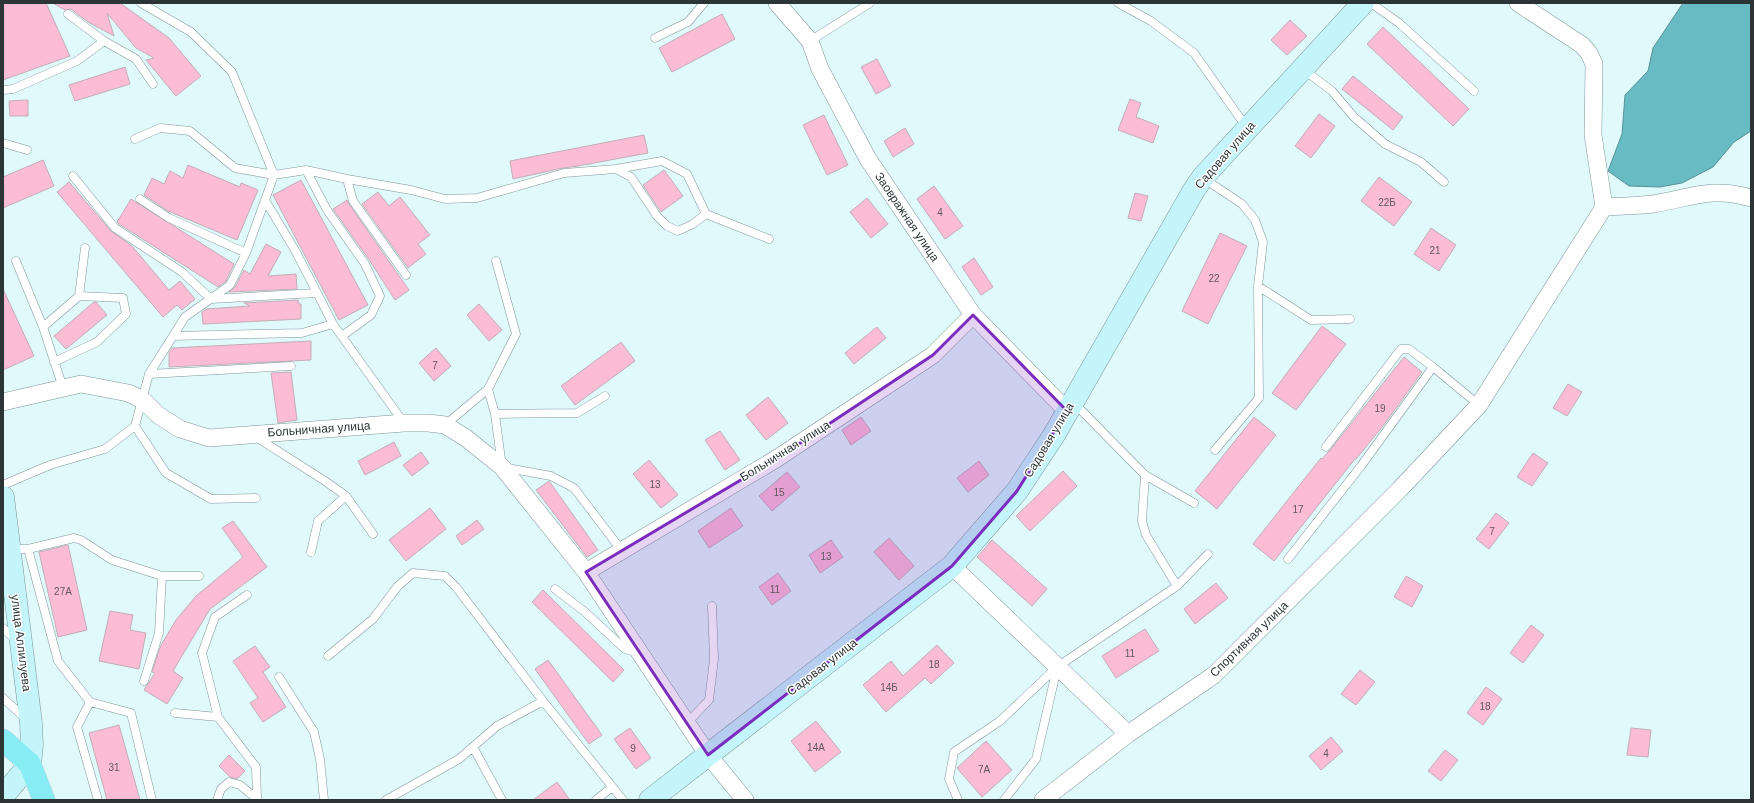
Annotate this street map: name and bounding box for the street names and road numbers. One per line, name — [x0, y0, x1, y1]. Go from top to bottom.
street label: Садовая улица — [1192, 118, 1258, 192]
street label: Заовражная улица — [872, 170, 942, 264]
street label: Садовая улица — [1021, 400, 1077, 480]
street label: Больничная улица — [267, 418, 371, 440]
street label: Больничная улица — [738, 418, 833, 484]
street label: улица Аллилуева — [8, 594, 34, 693]
street label: Спортивная улица — [1207, 598, 1291, 680]
street label: Садовая улица — [784, 635, 860, 699]

